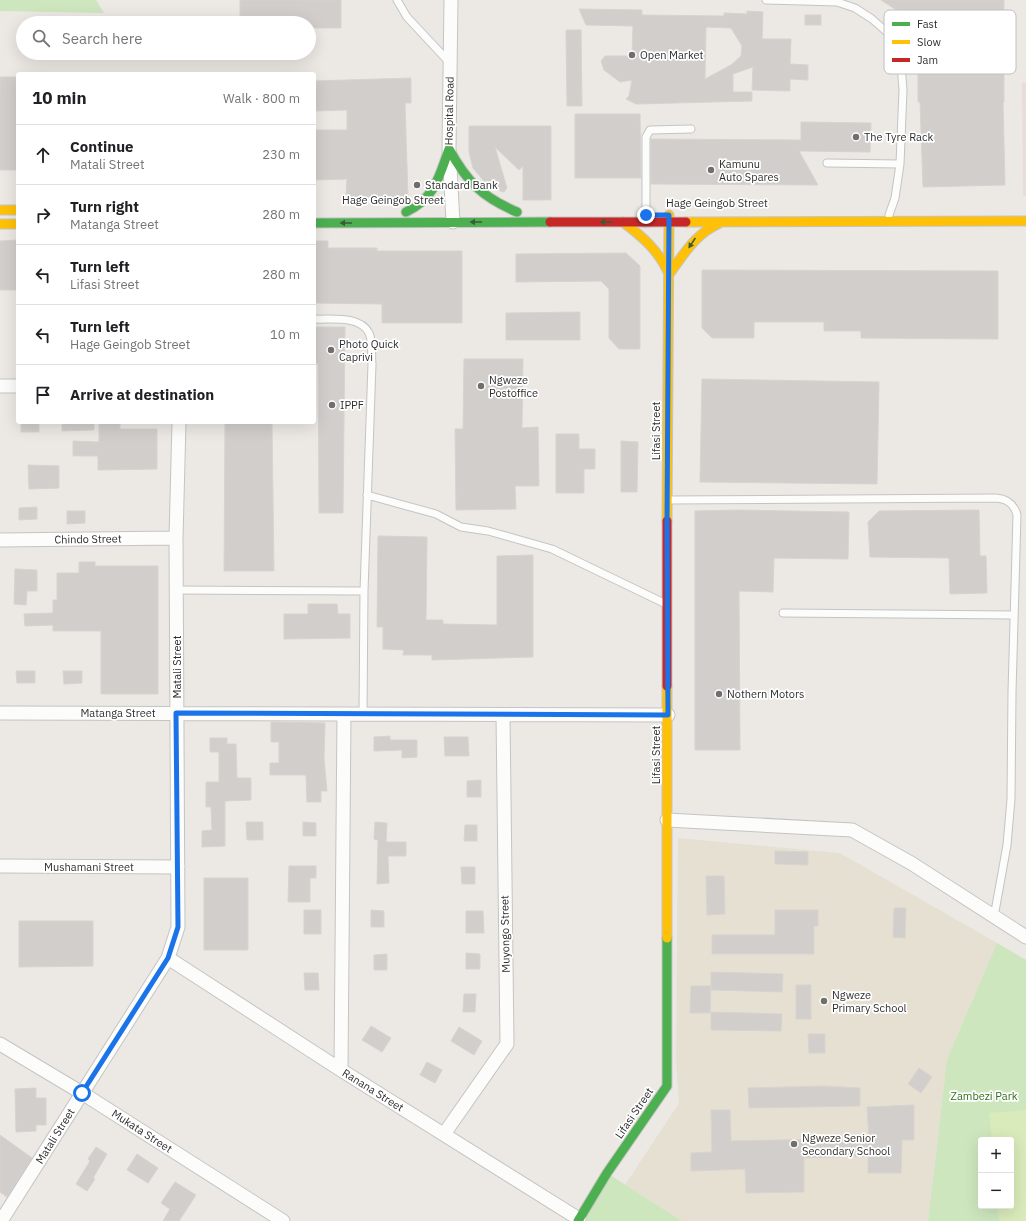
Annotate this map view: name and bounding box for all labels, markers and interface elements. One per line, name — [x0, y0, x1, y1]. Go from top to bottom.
legend — [884, 10, 1016, 74]
search box — [16, 16, 316, 60]
text: Fast — [917, 17, 938, 31]
icon: search — [30, 27, 52, 49]
text: Search here — [62, 29, 142, 48]
text: Slow — [917, 35, 941, 49]
place label: Open Market — [640, 48, 704, 62]
marker: Open Market — [627, 50, 637, 60]
text: Jam — [917, 53, 938, 67]
street label: Hospital Road — [441, 76, 457, 146]
text: 10 min — [32, 87, 87, 109]
text: Walk · 800 m — [223, 90, 300, 107]
place label: The Tyre Rack — [864, 130, 933, 144]
marker: The Tyre Rack — [851, 132, 861, 142]
text: Continue — [70, 137, 134, 156]
icon: ahead — [32, 144, 54, 166]
text: 230 m — [262, 146, 300, 163]
text: Matali Street — [70, 156, 145, 173]
place label: Kamunu Auto Spares — [719, 157, 779, 184]
marker: Kamunu Auto Spares — [706, 165, 716, 175]
place label: Standard Bank — [425, 178, 498, 192]
marker: Standard Bank — [412, 180, 422, 190]
street label: Hage Geingob Street — [342, 193, 444, 207]
street label: Hage Geingob Street — [666, 196, 768, 210]
text: Turn right — [70, 197, 139, 216]
icon: right — [32, 204, 54, 226]
text: 280 m — [262, 206, 300, 223]
route end — [637, 206, 655, 224]
text: Matanga Street — [70, 216, 159, 233]
one-way arrow — [340, 219, 352, 226]
one-way arrow — [469, 219, 482, 225]
one-way arrow — [599, 219, 612, 225]
one-way arrow — [688, 238, 696, 248]
text: Turn left — [70, 257, 130, 276]
icon: left — [32, 264, 54, 286]
text: 280 m — [262, 266, 300, 283]
text: Lifasi Street — [70, 276, 139, 293]
text: Turn left — [70, 317, 130, 336]
icon: left — [32, 324, 54, 346]
text: 10 m — [270, 326, 300, 343]
text: Hage Geingob Street — [70, 336, 190, 353]
place label: Photo Quick Caprivi — [339, 337, 399, 364]
marker: Photo Quick Caprivi — [326, 345, 336, 355]
place label: Ngweze Postoffice — [489, 373, 538, 400]
marker: Ngweze Postoffice — [476, 381, 486, 391]
icon: arrive — [32, 384, 54, 406]
text: Arrive at destination — [70, 385, 214, 404]
place label: IPPF — [340, 398, 364, 412]
marker: IPPF — [327, 400, 337, 410]
street label: Lifasi Street — [649, 402, 663, 460]
street label: Chindo Street — [54, 531, 122, 547]
street label: Matali Street — [170, 635, 184, 699]
place label: Nothern Motors — [727, 687, 804, 701]
marker: Nothern Motors — [714, 689, 724, 699]
street label: Matanga Street — [80, 706, 156, 720]
street label: Lifasi Street — [649, 726, 663, 784]
street label: Mushamani Street — [44, 860, 134, 874]
street label: Muyongo Street — [497, 895, 513, 973]
place label: Ngweze Primary School — [832, 988, 907, 1015]
marker: Ngweze Primary School — [819, 996, 829, 1006]
street label: Ranana Street — [340, 1066, 406, 1115]
route start — [73, 1084, 91, 1102]
street label: Lifasi Street — [612, 1085, 656, 1141]
park label: Zambezi Park — [951, 1089, 1018, 1103]
street label: Matali Street — [32, 1105, 78, 1166]
street label: Mukata Street — [109, 1106, 175, 1156]
place label: Ngweze Senior Secondary School — [802, 1131, 890, 1158]
map controls — [978, 1137, 1014, 1209]
button: + — [978, 1137, 1014, 1173]
marker: Ngweze Senior Secondary School — [789, 1139, 799, 1149]
button: − — [978, 1173, 1014, 1209]

